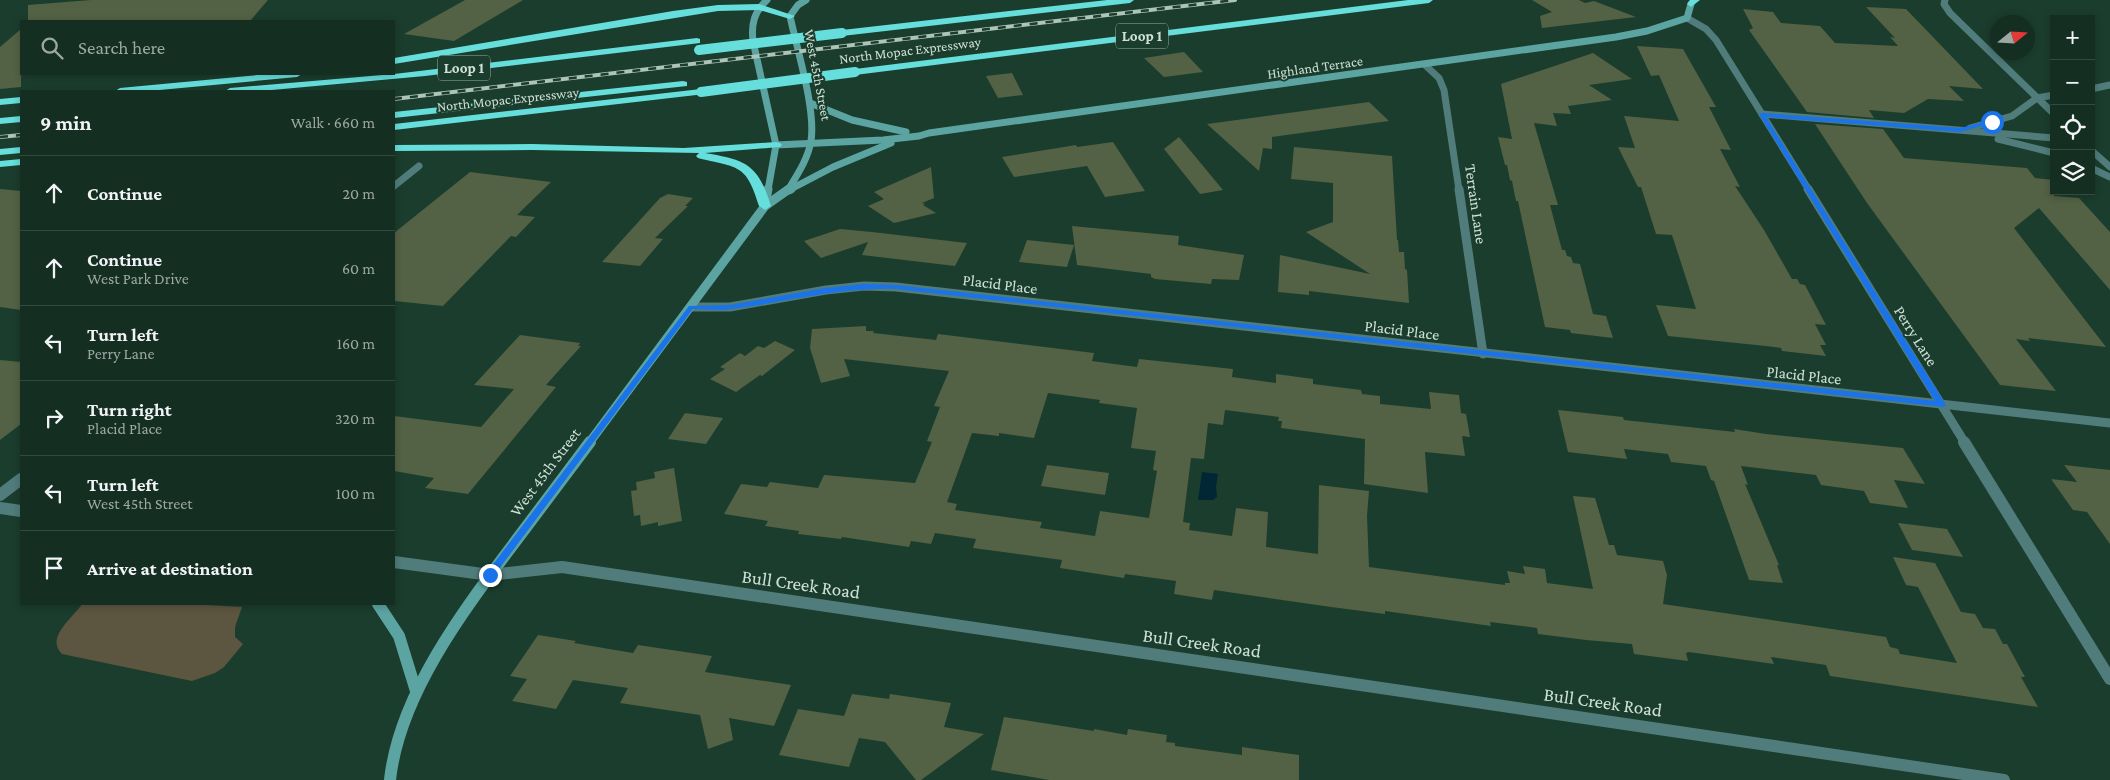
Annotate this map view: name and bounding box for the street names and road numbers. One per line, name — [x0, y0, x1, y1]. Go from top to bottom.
road number: Loop 1 — [1116, 24, 1168, 48]
street label: West 45th Street — [801, 28, 835, 122]
street label: North Mopac Expressway — [838, 33, 982, 67]
street label: Highland Terrace — [1266, 52, 1364, 82]
road number: Loop 1 — [438, 56, 490, 80]
street label: North Mopac Expressway — [436, 84, 580, 114]
street label: Terrain Lane — [1462, 163, 1490, 245]
street label: Placid Place — [962, 271, 1038, 297]
street label: Perry Lane — [1890, 303, 1941, 370]
street label: Placid Place — [1364, 317, 1440, 343]
street label: Placid Place — [1766, 363, 1842, 387]
street label: West 45th Street — [506, 424, 584, 519]
street label: Bull Creek Road — [740, 565, 862, 603]
street label: Bull Creek Road — [1141, 624, 1263, 662]
street label: Bull Creek Road — [1542, 683, 1664, 721]

